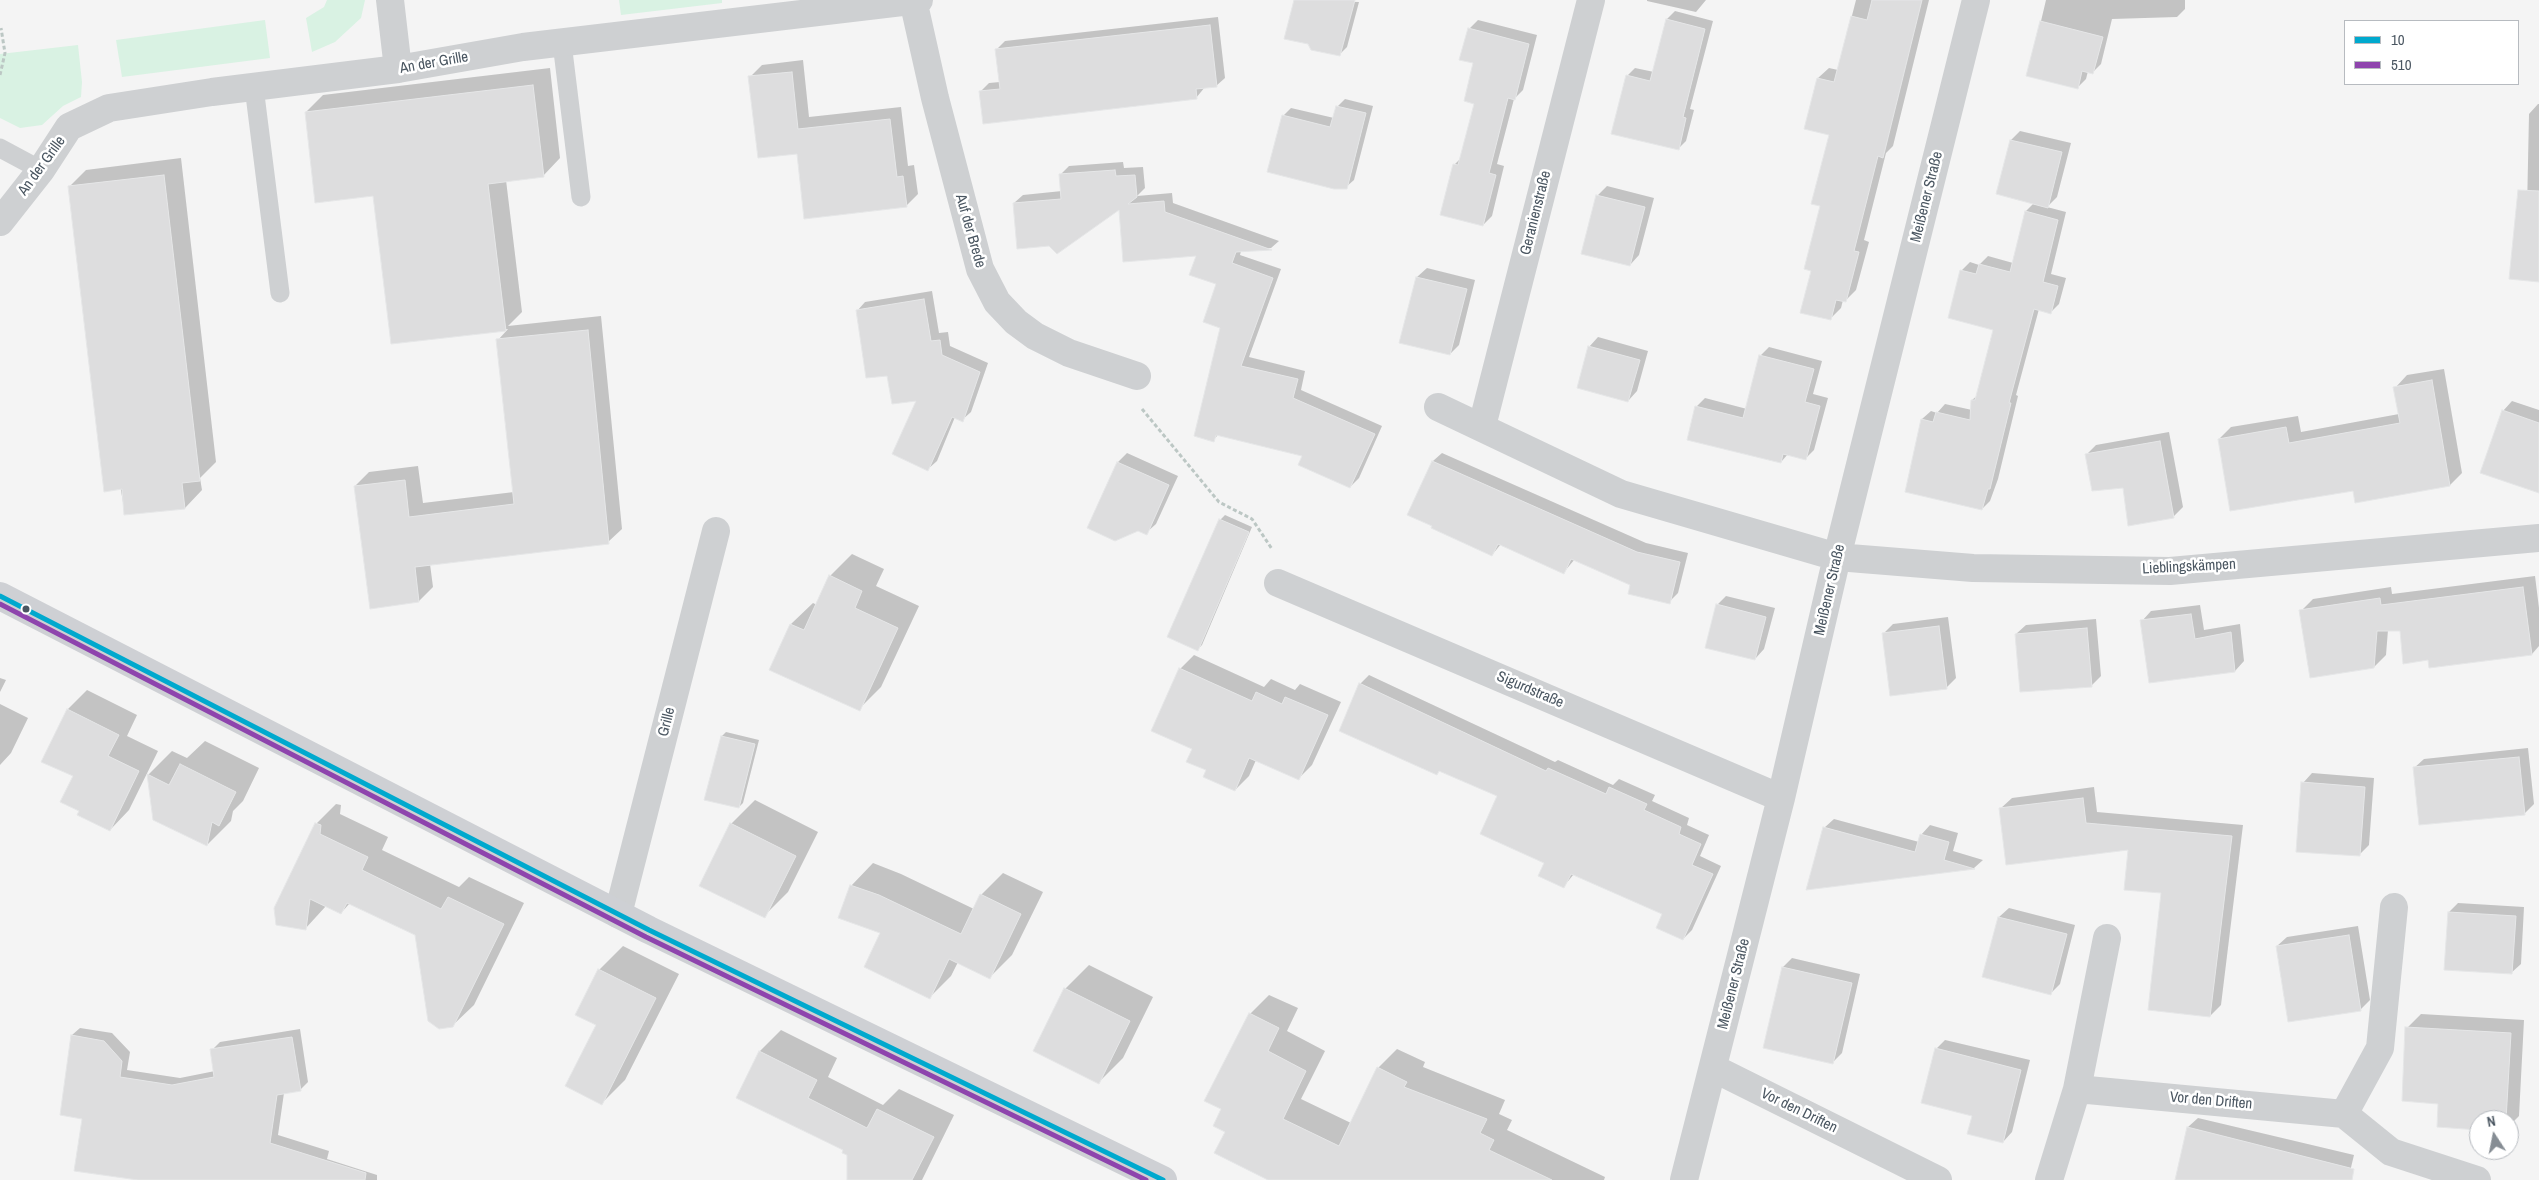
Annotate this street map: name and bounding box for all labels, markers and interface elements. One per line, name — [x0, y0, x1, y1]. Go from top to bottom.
legend — [2344, 20, 2519, 85]
text: 10 — [2391, 29, 2405, 50]
street label: An der Grille — [398, 48, 470, 78]
text: 510 — [2391, 54, 2412, 75]
street label: An der Grille — [14, 133, 70, 199]
street label: Meißener Straße — [1907, 150, 1947, 244]
street label: Geranienstraße — [1517, 169, 1555, 257]
street label: Auf der Brede — [951, 192, 989, 270]
street label: Meißener Straße — [1811, 543, 1849, 637]
street label: Lieblingskämpen — [2142, 556, 2236, 578]
unlabelled marker — [21, 604, 31, 614]
street label: Sigurdstraße — [1494, 668, 1566, 712]
street label: Grille — [655, 706, 679, 738]
street label: Meißener Straße — [1714, 937, 1754, 1031]
street label: Vor den Driften — [1758, 1085, 1840, 1137]
street label: Vor den Driften — [2169, 1088, 2253, 1114]
north arrow — [2469, 1110, 2519, 1160]
text: N — [2486, 1112, 2497, 1131]

